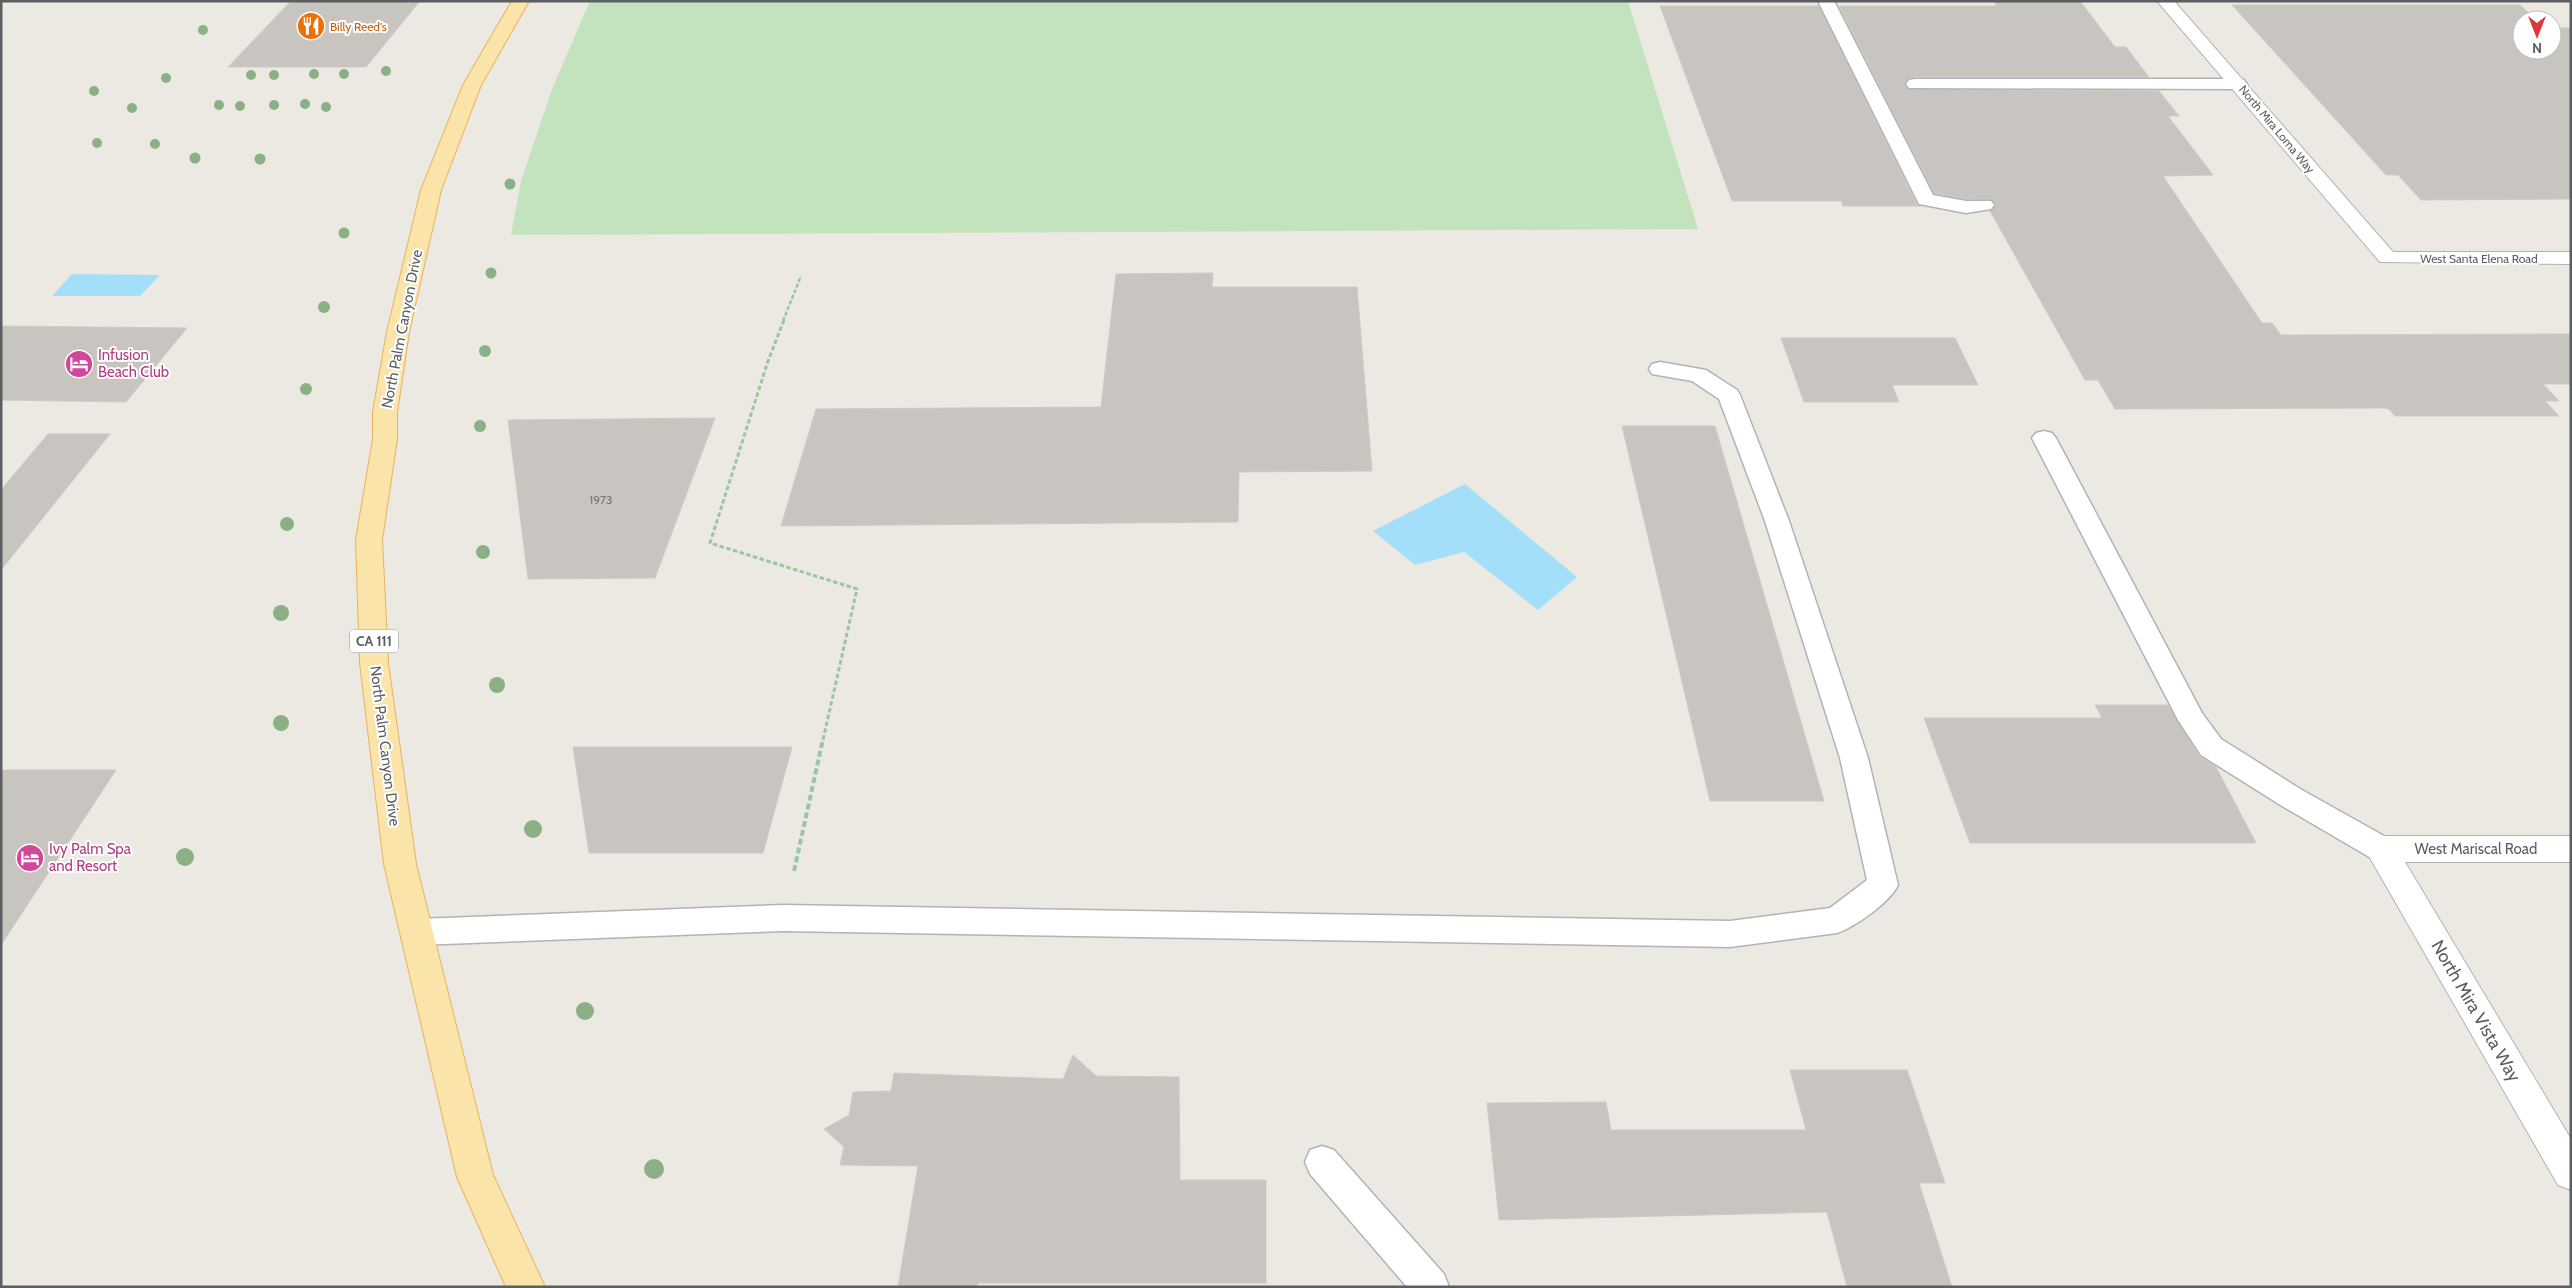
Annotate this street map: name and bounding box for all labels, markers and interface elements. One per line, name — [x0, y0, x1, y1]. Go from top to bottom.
north arrow — [2512, 10, 2562, 60]
restaurant icon: Billy Reed's — [296, 11, 326, 41]
place label: Billy Reed's — [330, 19, 387, 34]
text: N — [2532, 39, 2542, 57]
street label: North Mira Loma Way — [2236, 82, 2318, 176]
street label: North Palm Canyon Drive — [378, 248, 426, 410]
street label: West Santa Elena Road — [2420, 251, 2538, 266]
place label: Infusion Beach Club — [98, 346, 169, 381]
hotel icon: Infusion Beach Club — [64, 349, 94, 379]
house number: 1973 — [589, 492, 613, 507]
road number: CA 111 — [350, 630, 398, 652]
street label: North Palm Canyon Drive — [366, 665, 404, 827]
place label: Ivy Palm Spa and Resort — [49, 840, 132, 875]
street label: West Mariscal Road — [2415, 840, 2537, 858]
hotel icon: Ivy Palm Spa and Resort — [15, 843, 45, 873]
street label: North Mira Vista Way — [2427, 936, 2525, 1086]

